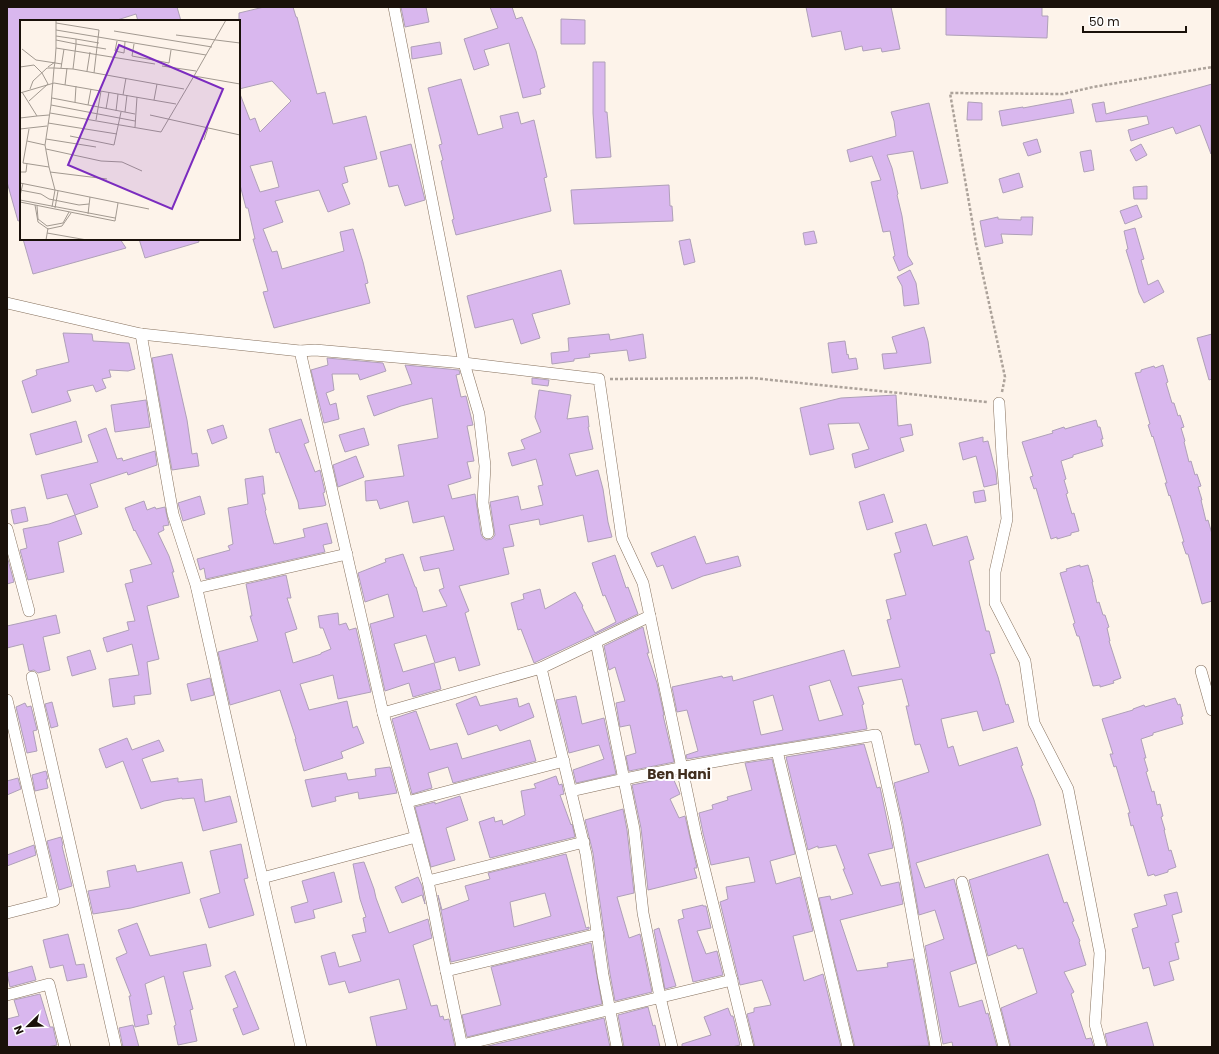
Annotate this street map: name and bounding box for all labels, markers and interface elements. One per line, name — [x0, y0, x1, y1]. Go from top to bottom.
scale bar — [1083, 8, 1186, 34]
text: 50 m — [1089, 13, 1120, 30]
inset map — [20, 20, 240, 240]
district label: Ben Hani — [647, 764, 711, 784]
north arrow — [8, 1006, 48, 1046]
text: N — [10, 1023, 28, 1037]

